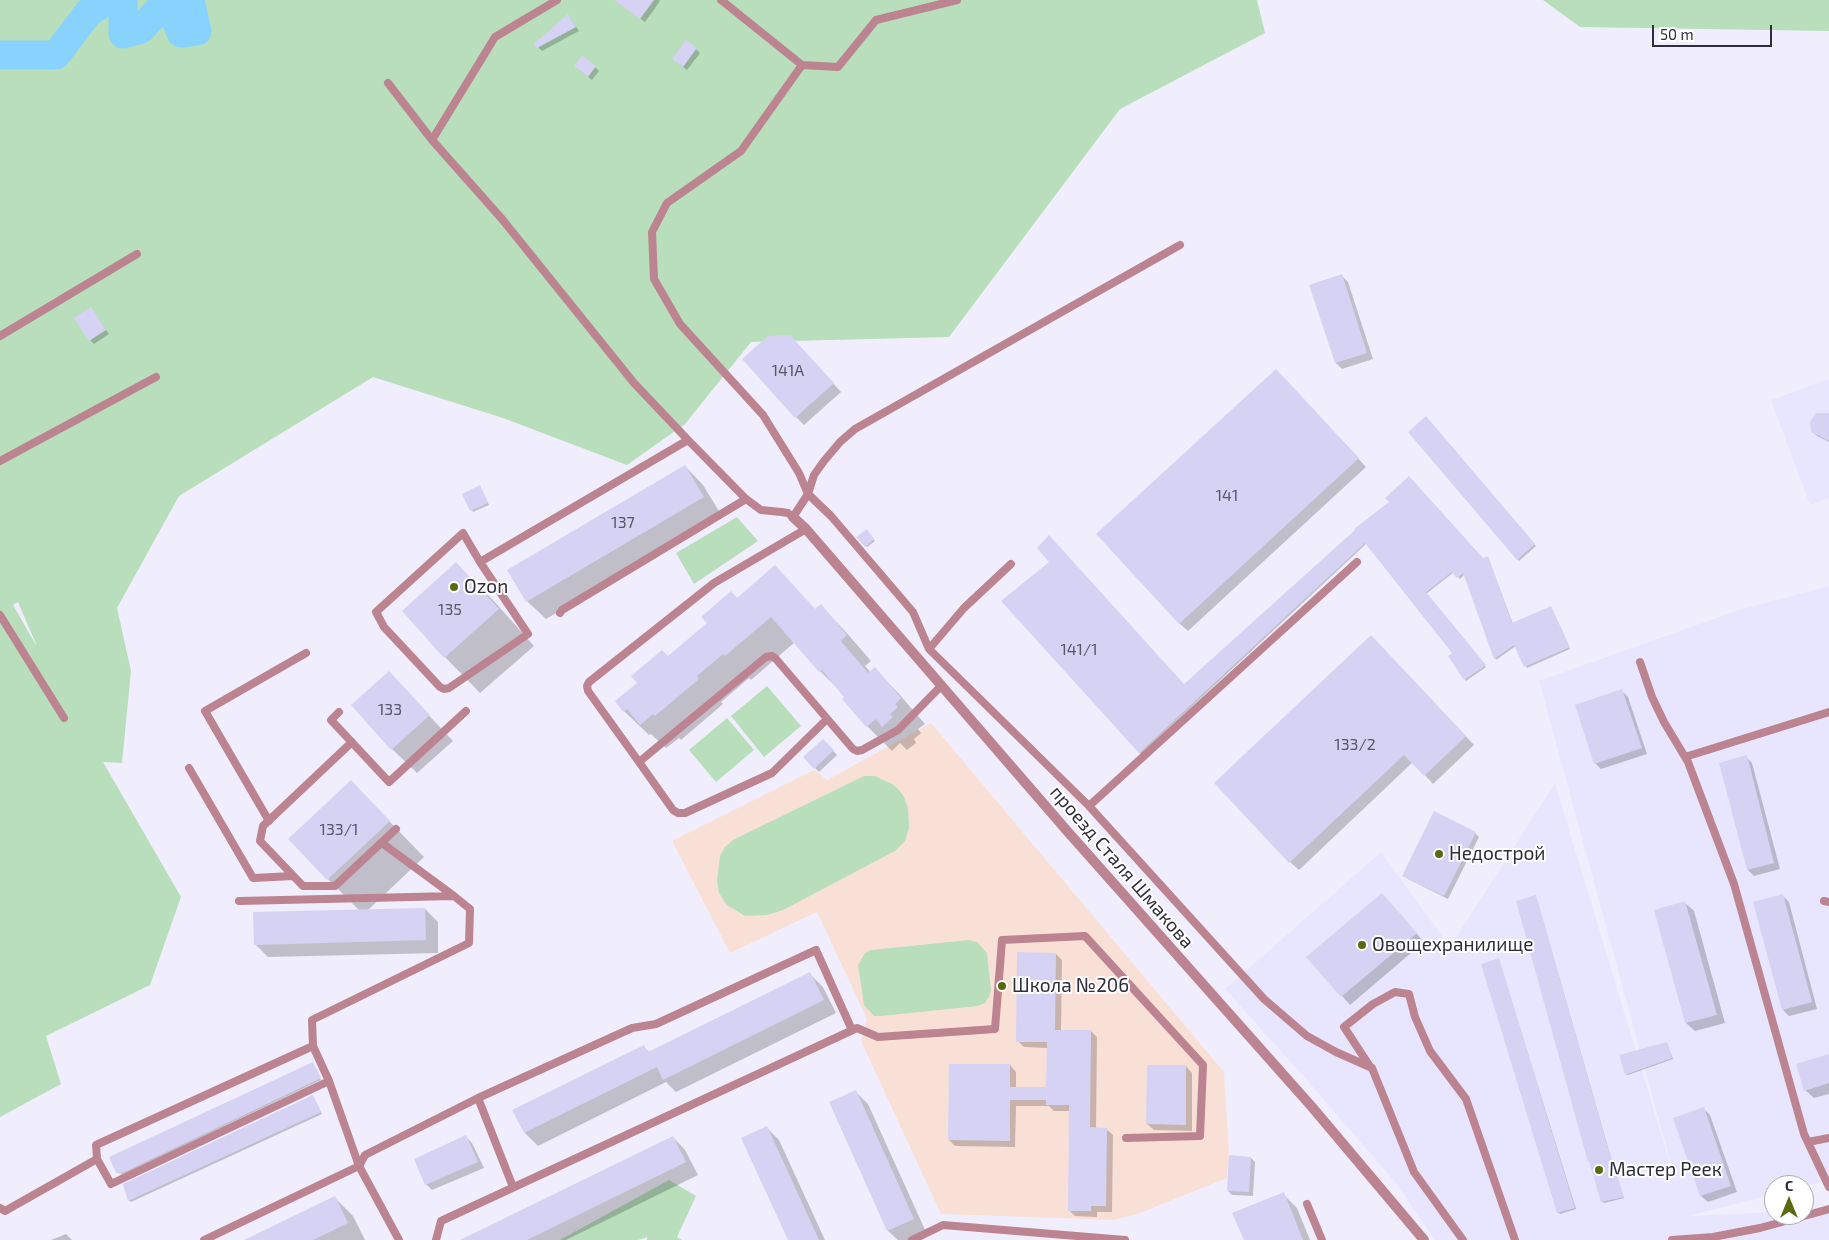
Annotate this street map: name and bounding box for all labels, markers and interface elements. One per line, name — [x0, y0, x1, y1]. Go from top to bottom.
scale bar — [1654, 15, 1774, 47]
text: 50 m — [1660, 25, 1694, 43]
house number: 141А — [772, 361, 804, 381]
house number: 141 — [1216, 486, 1238, 506]
house number: 137 — [611, 513, 635, 533]
place label: Ozon — [464, 576, 508, 598]
marker: Ozon — [448, 581, 460, 593]
house number: 135 — [438, 600, 462, 620]
house number: 141/1 — [1060, 640, 1098, 660]
house number: 133 — [378, 700, 402, 720]
house number: 133/2 — [1334, 735, 1376, 755]
street label: проезд Сталя Шмакова — [1045, 781, 1199, 953]
house number: 133/1 — [320, 820, 358, 840]
place label: Недострой — [1449, 843, 1545, 865]
marker: Недострой — [1433, 848, 1445, 860]
place label: Овощехранилище — [1372, 934, 1533, 956]
marker: Овощехранилище — [1356, 939, 1368, 951]
place label: Школа №206 — [1012, 975, 1129, 997]
marker: Школа №206 — [996, 980, 1008, 992]
place label: Мастер Реек — [1609, 1159, 1722, 1181]
marker: Мастер Реек — [1593, 1164, 1605, 1176]
north arrow — [1764, 1175, 1814, 1225]
text: С — [1785, 1177, 1793, 1194]

